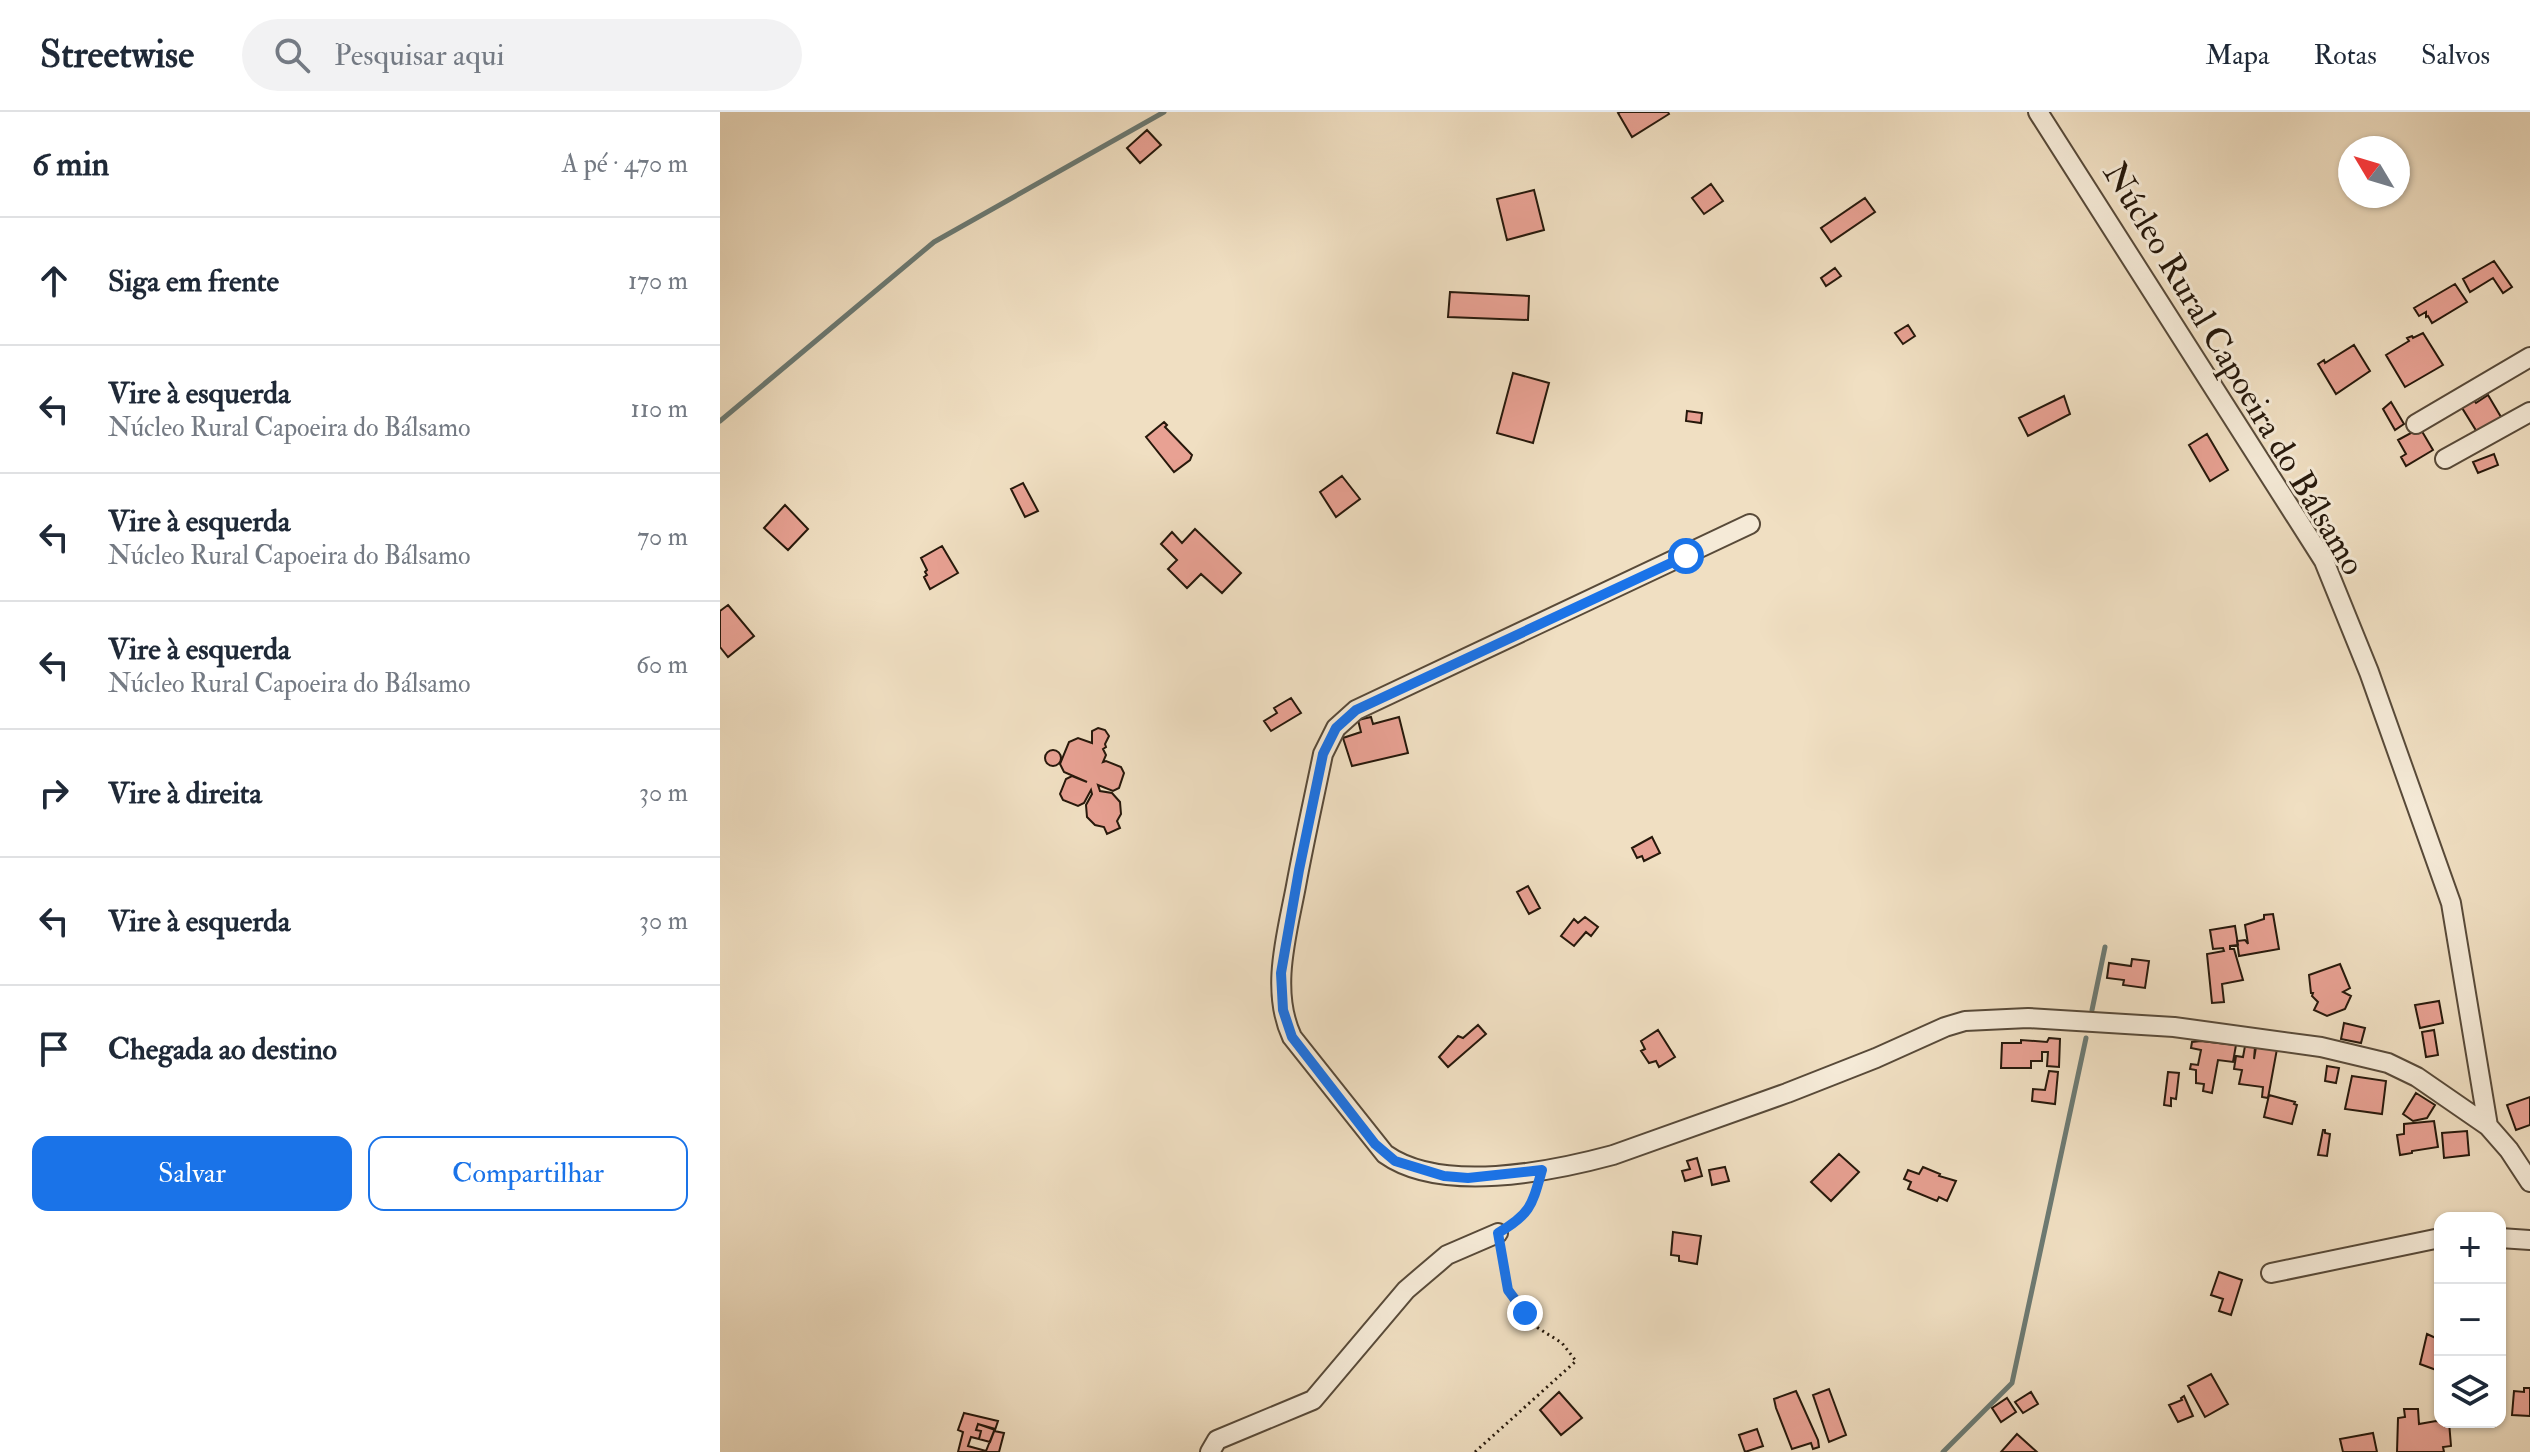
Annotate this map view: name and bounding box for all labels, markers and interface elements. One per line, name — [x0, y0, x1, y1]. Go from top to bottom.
search box — [242, 19, 802, 91]
text: Streetwise — [40, 31, 194, 79]
icon: search — [270, 33, 314, 77]
text: Pesquisar aqui — [334, 37, 504, 74]
text: Mapa — [2205, 38, 2269, 73]
text: Rotas — [2313, 38, 2377, 73]
text: Salvos — [2421, 38, 2490, 73]
north arrow — [2338, 136, 2410, 208]
text: 6 min — [32, 143, 109, 186]
text: A pé · 470 m — [562, 148, 688, 180]
street label: Núcleo Rural Capoeira do Bálsamo — [2093, 154, 2374, 583]
icon: ahead — [32, 259, 76, 303]
text: Siga em frente — [108, 263, 279, 300]
text: 170 m — [628, 265, 688, 297]
text: Vire à esquerda — [108, 375, 290, 412]
icon: left — [32, 387, 76, 431]
text: 110 m — [631, 393, 688, 425]
text: Núcleo Rural Capoeira do Bálsamo — [108, 412, 471, 444]
text: Vire à esquerda — [108, 503, 290, 540]
icon: left — [32, 515, 76, 559]
text: 70 m — [637, 521, 688, 553]
route start — [1668, 538, 1704, 574]
text: Núcleo Rural Capoeira do Bálsamo — [108, 540, 471, 572]
text: Vire à esquerda — [108, 631, 290, 668]
icon: left — [32, 643, 76, 687]
text: 60 m — [636, 649, 688, 681]
text: Núcleo Rural Capoeira do Bálsamo — [108, 668, 471, 700]
icon: right — [32, 771, 76, 815]
text: Vire à direita — [108, 775, 262, 812]
text: 30 m — [639, 777, 688, 809]
icon: left — [32, 899, 76, 943]
text: Vire à esquerda — [108, 903, 290, 940]
text: 30 m — [639, 905, 688, 937]
icon: arrive — [32, 1027, 76, 1071]
text: Chegada ao destino — [108, 1031, 337, 1068]
button: Salvar — [32, 1136, 352, 1211]
button: Compartilhar — [368, 1136, 688, 1211]
map controls — [2434, 1212, 2506, 1428]
button: + — [2434, 1212, 2506, 1284]
button: − — [2434, 1284, 2506, 1356]
route end — [1507, 1295, 1543, 1331]
button: layers — [2434, 1356, 2506, 1428]

